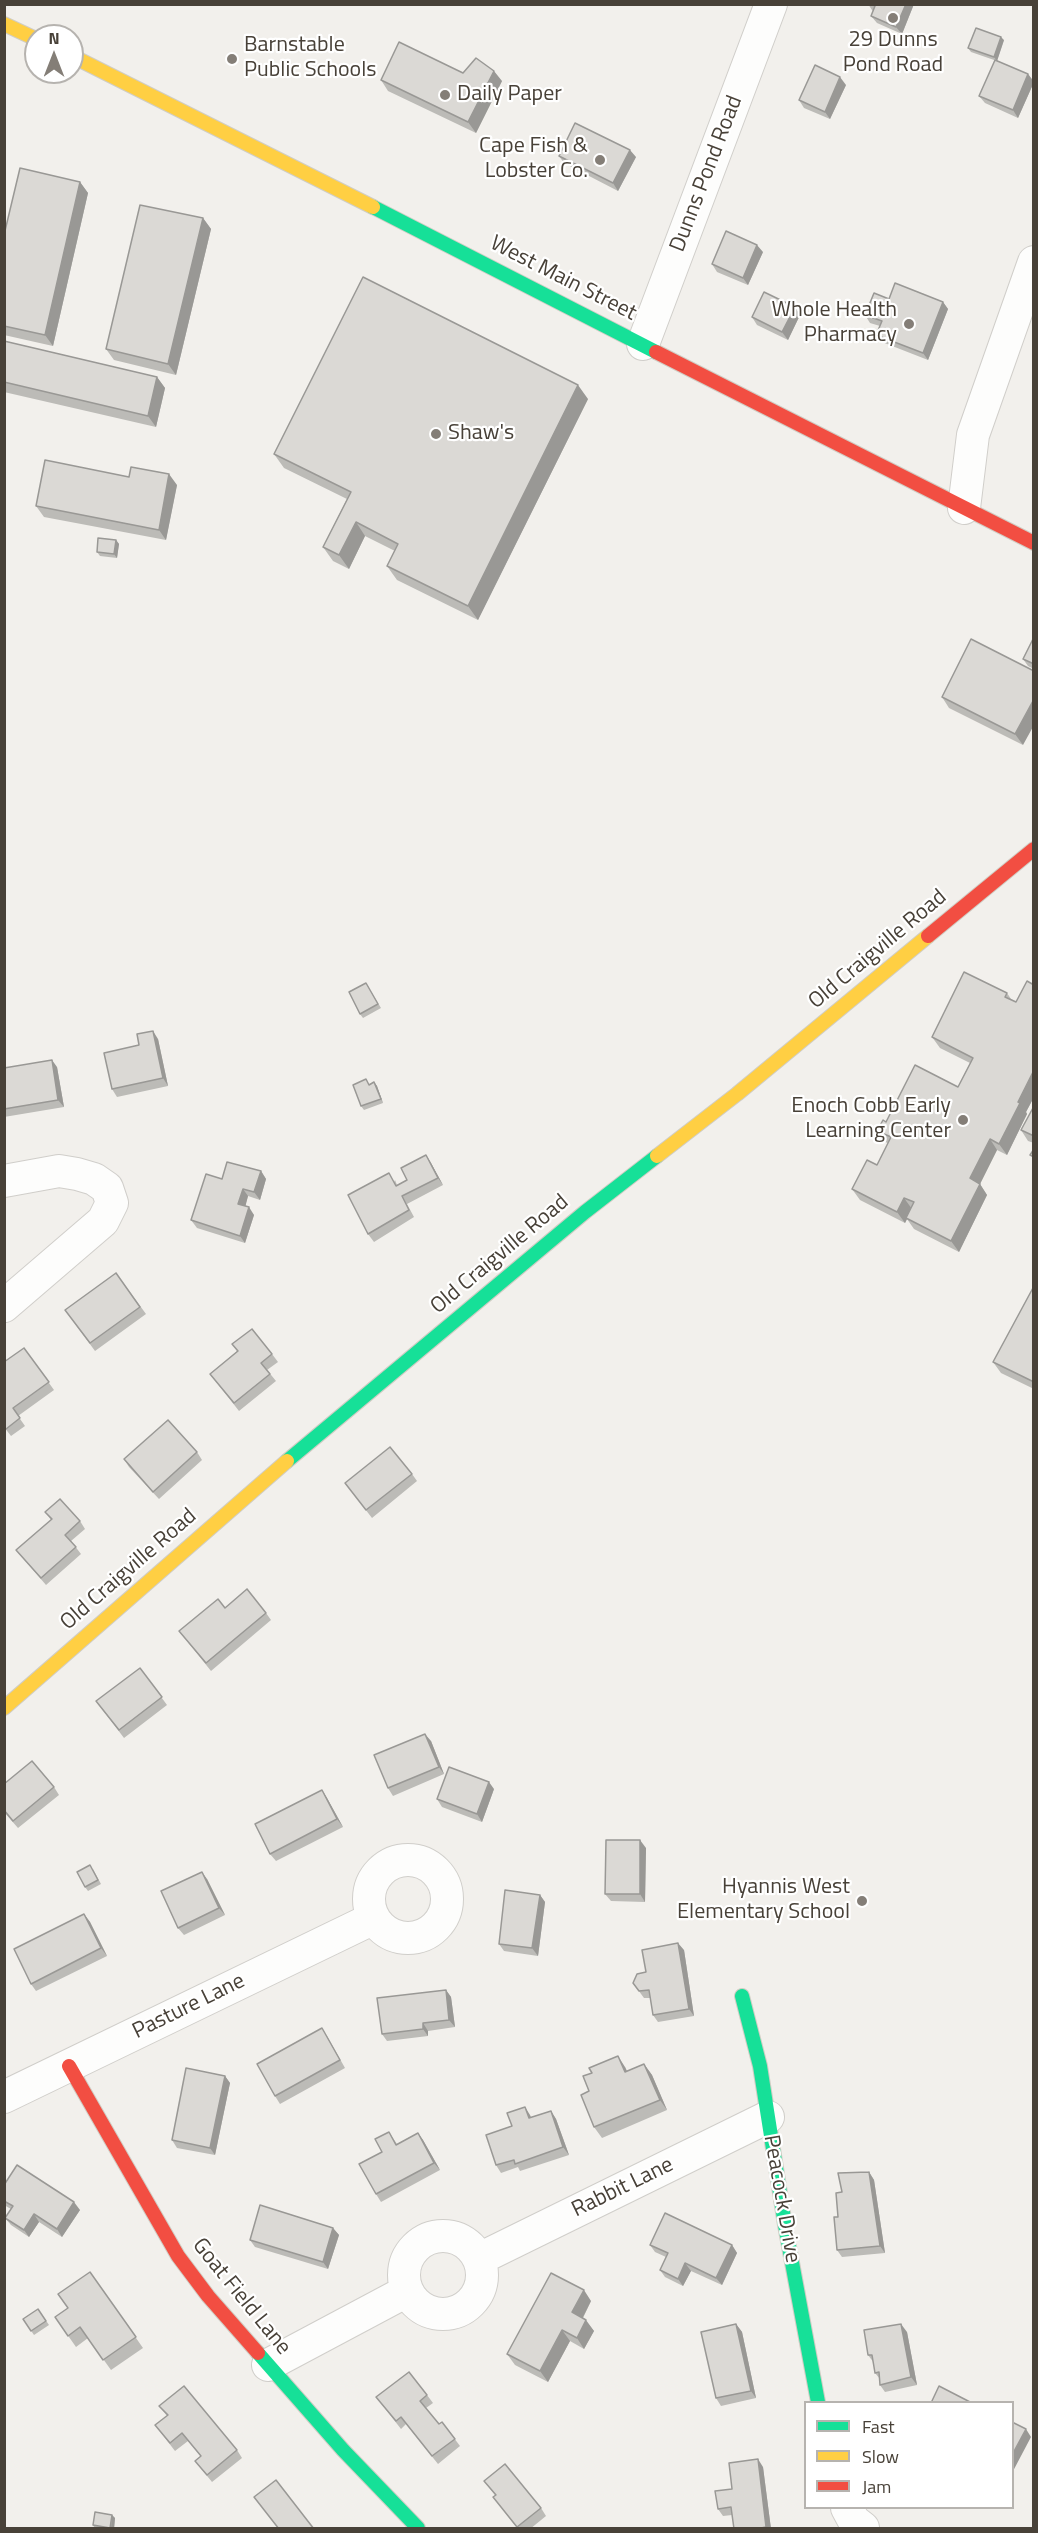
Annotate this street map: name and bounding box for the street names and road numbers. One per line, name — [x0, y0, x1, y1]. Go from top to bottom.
street label: Dunns Pond Road — [665, 92, 749, 256]
street label: West Main Street — [485, 231, 641, 327]
street label: Old Craigville Road — [804, 885, 952, 1015]
street label: Old Craigville Road — [426, 1190, 574, 1320]
street label: Old Craigville Road — [55, 1504, 203, 1636]
street label: Pasture Lane — [129, 1969, 249, 2045]
street label: Peacock Drive — [757, 2133, 805, 2265]
street label: Rabbit Lane — [568, 2152, 678, 2224]
street label: Goat Field Lane — [186, 2233, 296, 2361]

